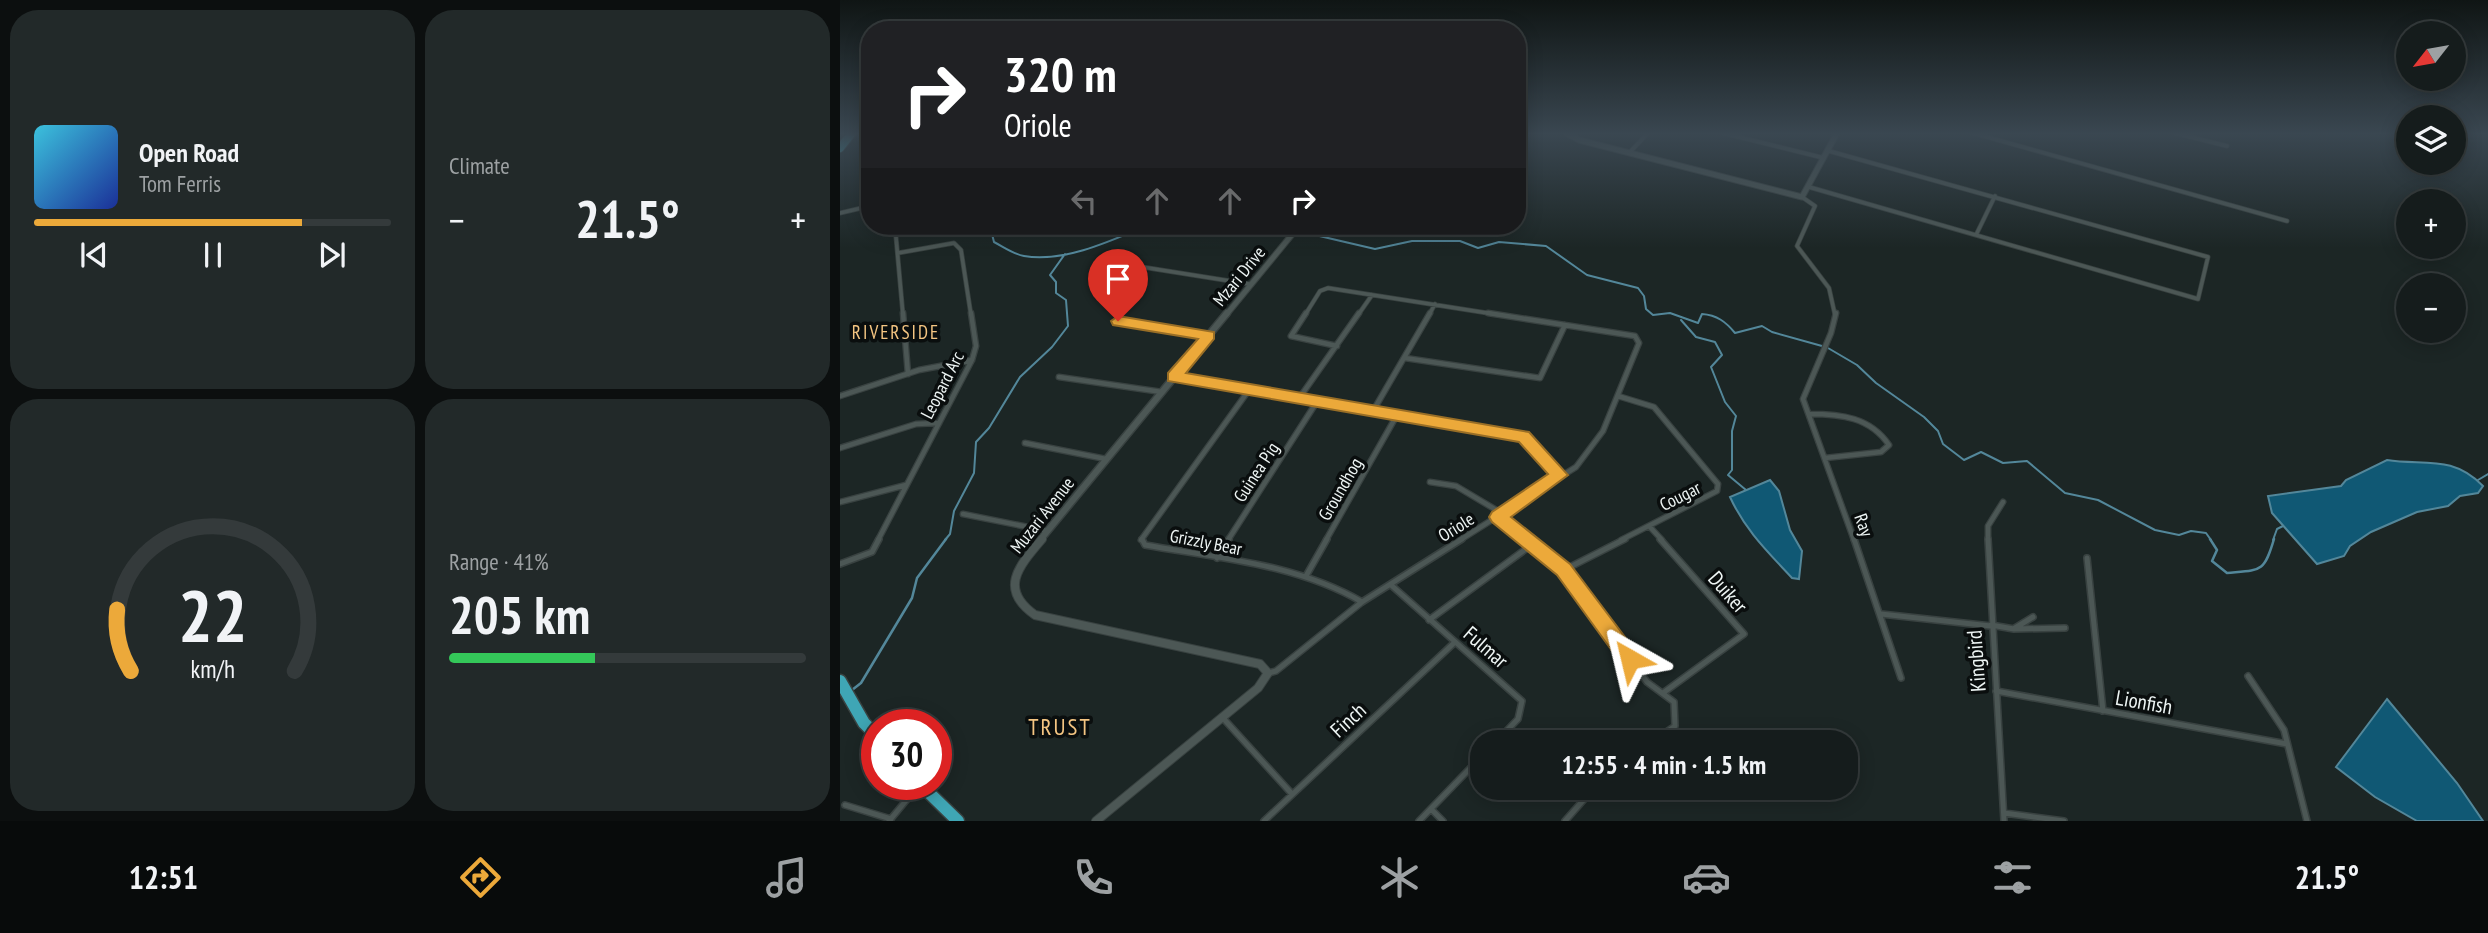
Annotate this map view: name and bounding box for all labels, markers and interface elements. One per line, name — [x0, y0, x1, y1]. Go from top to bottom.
north arrow — [2396, 21, 2466, 91]
map controls — [2396, 21, 2466, 343]
text: 320 m — [1004, 42, 1117, 106]
icon: right — [889, 49, 980, 140]
text: Oriole — [1004, 104, 1072, 146]
button: layers — [2396, 105, 2466, 175]
text: Open Road — [139, 136, 239, 169]
text: Climate — [449, 151, 510, 180]
text: Tom Ferris — [139, 169, 221, 198]
icon: left — [1065, 182, 1103, 220]
icon: ahead — [1138, 182, 1176, 220]
icon: ahead — [1211, 182, 1249, 220]
icon: right — [1284, 182, 1322, 220]
text: 21.5° — [575, 185, 680, 252]
button: + — [2396, 189, 2466, 259]
text: − — [449, 195, 465, 244]
text: + — [790, 195, 806, 244]
icon: previous — [75, 236, 113, 274]
icon: pause — [194, 236, 232, 274]
icon: next — [313, 236, 351, 274]
street label: Mzari Drive — [1208, 241, 1270, 311]
pin — [1088, 249, 1148, 321]
icon: arrive — [1099, 260, 1137, 298]
button: − — [2396, 273, 2466, 343]
district label: RIVERSIDE — [852, 320, 940, 344]
street label: Leopard Arc — [915, 347, 969, 423]
street label: Guinea Pig — [1228, 438, 1284, 506]
street label: Groundhog — [1313, 454, 1367, 524]
street label: Muzari Avenue — [1005, 472, 1079, 558]
street label: Cougar — [1656, 476, 1705, 516]
street label: Oriole — [1434, 507, 1478, 547]
street label: Ray — [1849, 510, 1879, 540]
street label: Grizzly Bear — [1168, 524, 1244, 560]
text: Range · 41% — [449, 547, 549, 576]
street label: Duiker — [1702, 565, 1754, 619]
text: 22 — [178, 567, 247, 661]
text: 205 km — [449, 581, 590, 648]
street label: Fulmar — [1458, 620, 1514, 674]
position arrow — [1593, 622, 1667, 696]
street label: Kingbird — [1960, 629, 1992, 693]
text: km/h — [190, 653, 235, 685]
street label: Lionfish — [2114, 684, 2174, 720]
street label: Finch — [1324, 697, 1372, 743]
speed limit sign: 30 — [861, 709, 952, 800]
district label: TRUST — [1028, 712, 1092, 741]
text: 12:55 · 4 min · 1.5 km — [1562, 748, 1766, 781]
icon: directions — [456, 853, 505, 902]
icon: music — [762, 853, 811, 902]
icon: phone — [1069, 853, 1118, 902]
icon: climate — [1375, 853, 1424, 902]
icon: car — [1682, 853, 1731, 902]
icon: filters — [1988, 853, 2037, 902]
text: 12:51 — [129, 856, 198, 898]
text: 21.5° — [2295, 856, 2359, 898]

